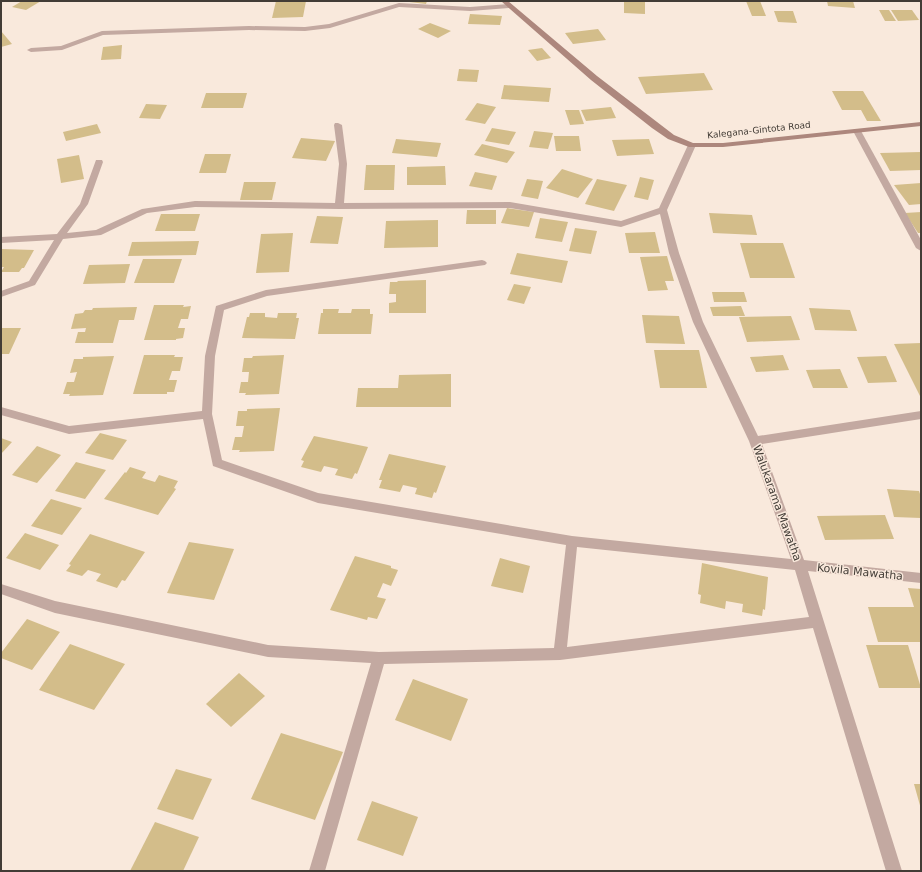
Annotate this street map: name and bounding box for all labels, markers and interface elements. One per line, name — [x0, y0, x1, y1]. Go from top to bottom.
street label: Kalegana-Gintota Road — [707, 120, 811, 140]
street label: Walukarama Mawatha — [750, 443, 804, 563]
street label: Kovila Mawatha — [816, 561, 904, 583]

